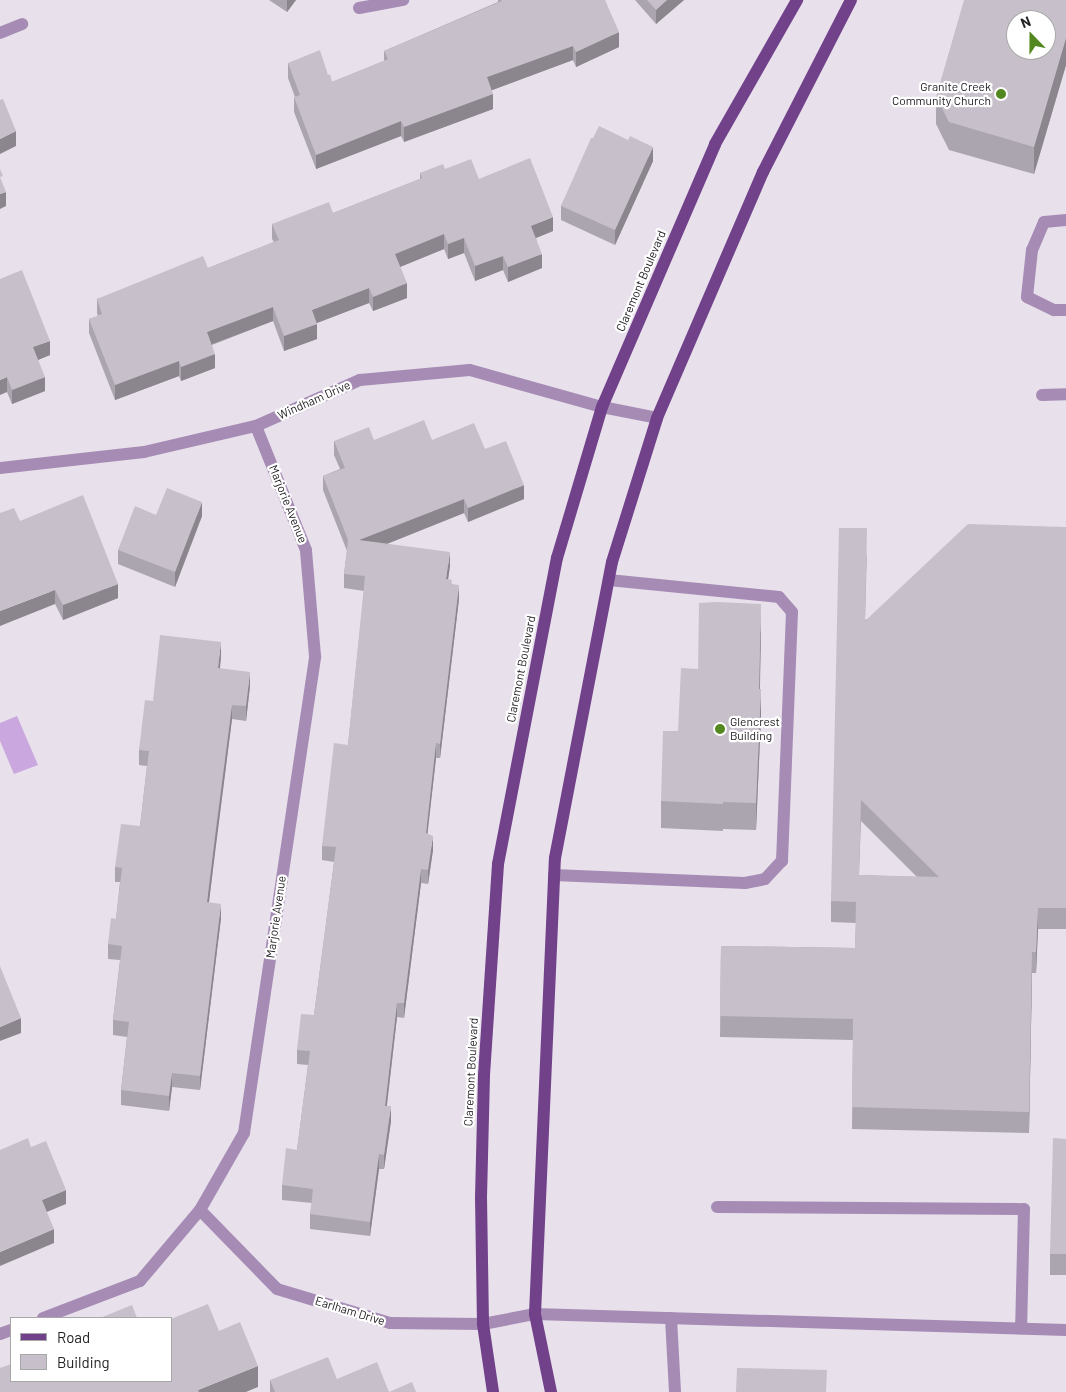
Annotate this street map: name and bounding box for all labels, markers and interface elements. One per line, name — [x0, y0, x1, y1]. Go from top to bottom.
north arrow — [1006, 10, 1056, 60]
text: N — [1018, 12, 1033, 31]
place label: Granite Creek Community Church — [892, 80, 991, 108]
marker: Granite Creek Community Church — [995, 88, 1007, 100]
street label: Claremont Boulevard — [613, 228, 669, 334]
street label: Windham Drive — [275, 378, 353, 422]
street label: Marjorie Avenue — [266, 463, 310, 545]
street label: Claremont Boulevard — [504, 614, 538, 724]
place label: Glencrest Building — [730, 715, 780, 743]
marker: Glencrest Building — [714, 723, 726, 735]
street label: Marjorie Avenue — [263, 875, 289, 959]
street label: Claremont Boulevard — [461, 1017, 481, 1127]
street label: Earlham Drive — [313, 1294, 387, 1328]
legend — [10, 1317, 172, 1382]
text: Road — [57, 1328, 90, 1346]
text: Building — [57, 1353, 110, 1371]

